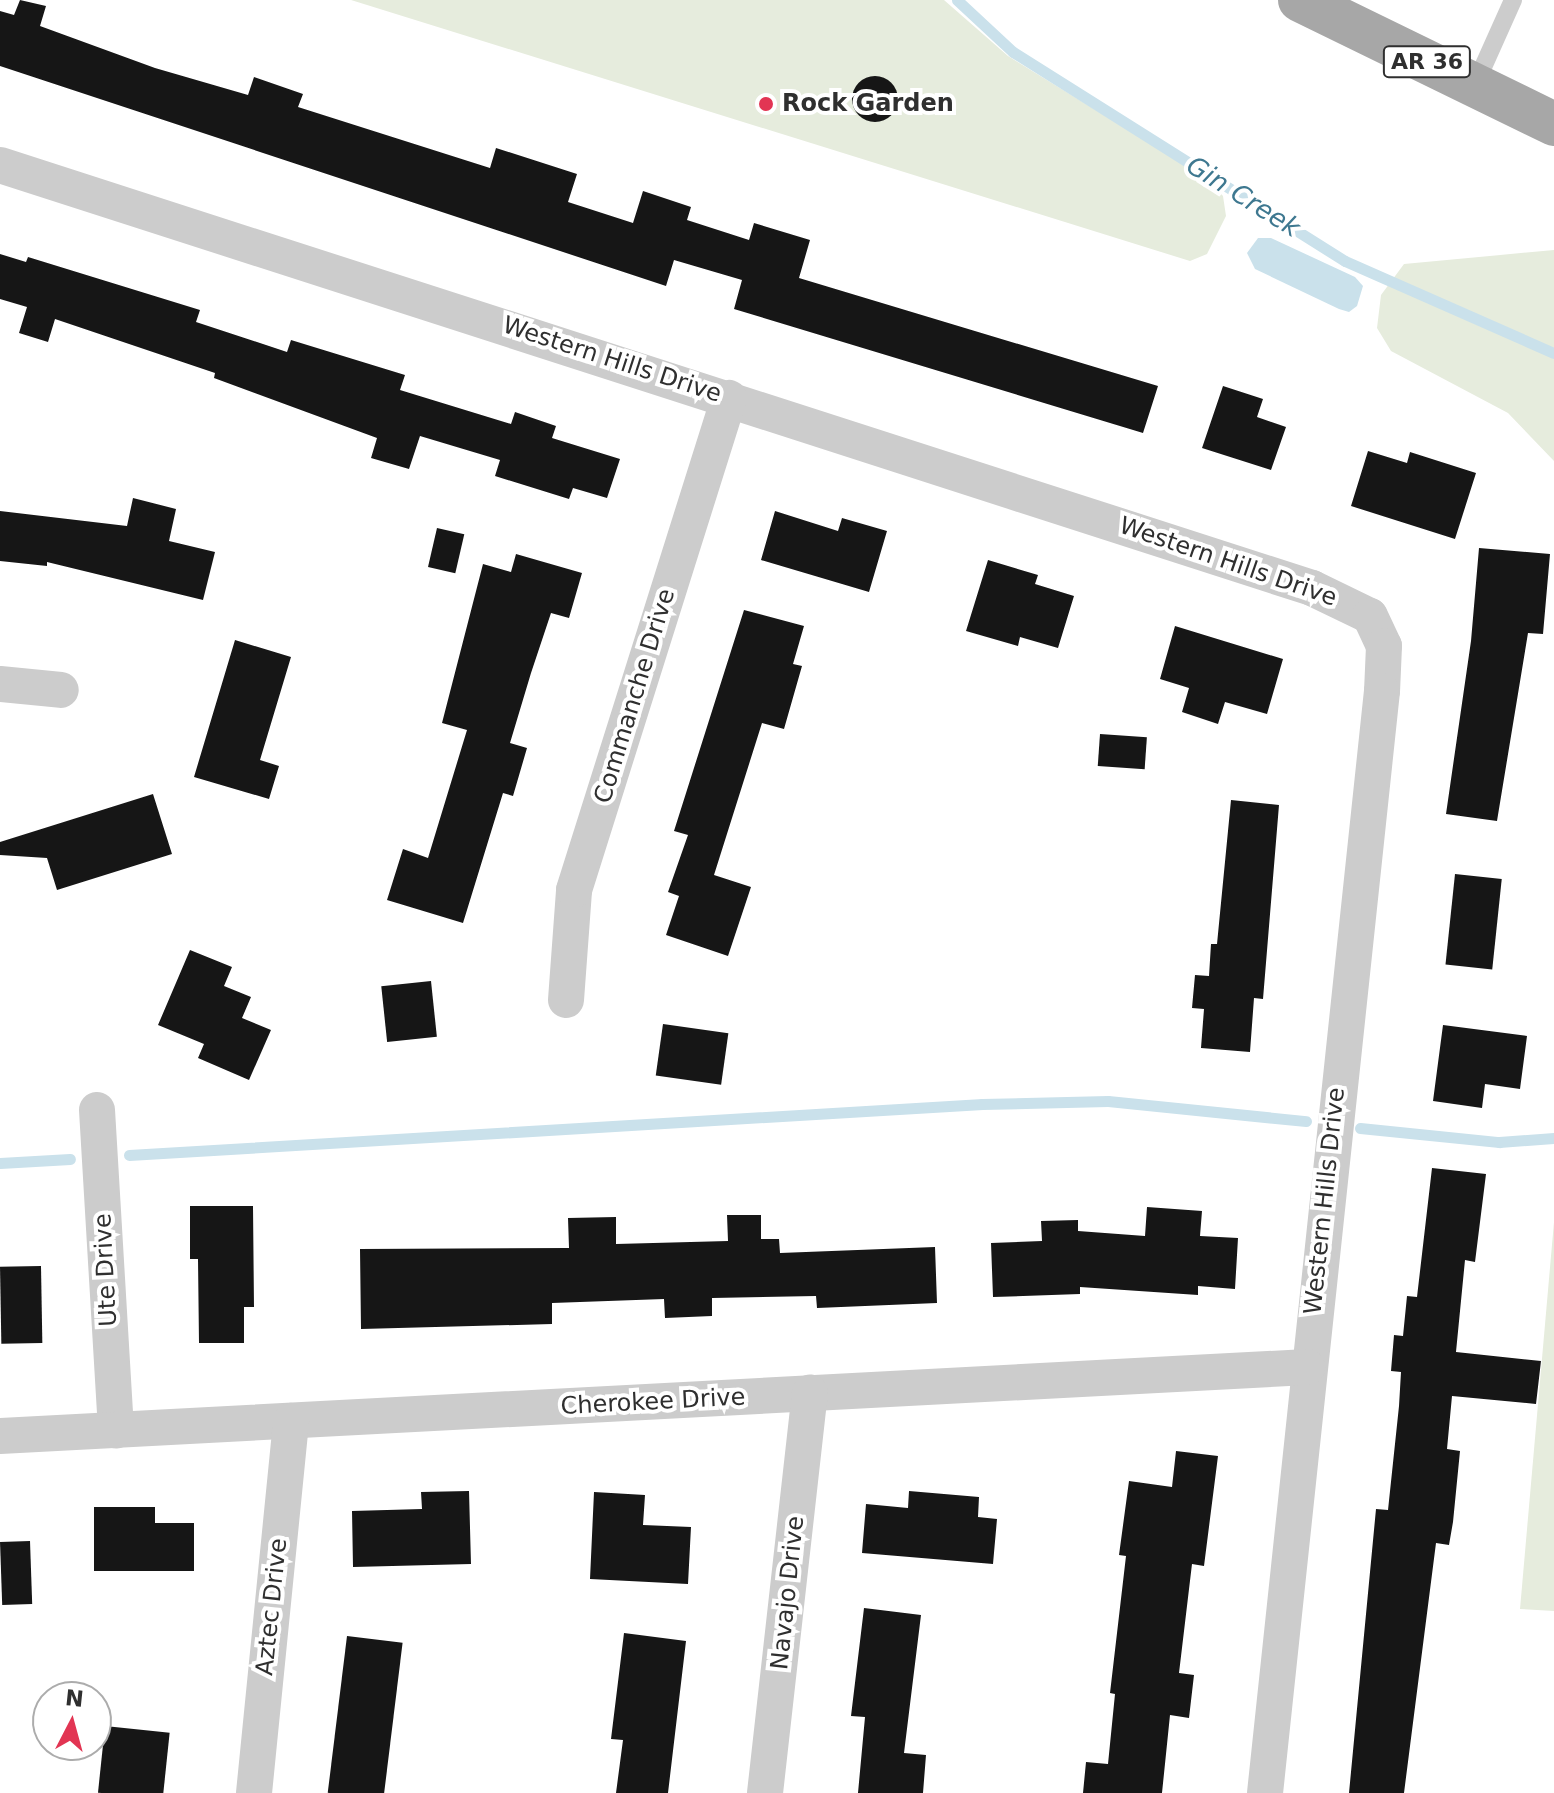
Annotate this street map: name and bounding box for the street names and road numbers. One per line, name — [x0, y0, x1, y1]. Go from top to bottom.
road number: AR 36 — [1381, 44, 1473, 80]
street label: Western Hills Drive — [499, 311, 725, 409]
street label: Western Hills Drive — [1115, 511, 1341, 613]
street label: Commanche Drive — [589, 585, 681, 807]
street label: Western Hills Drive — [1299, 1086, 1351, 1316]
street label: Ute Drive — [89, 1213, 123, 1327]
street label: Cherokee Drive — [560, 1383, 746, 1421]
street label: Navajo Drive — [766, 1515, 810, 1671]
street label: Aztec Drive — [250, 1537, 294, 1677]

